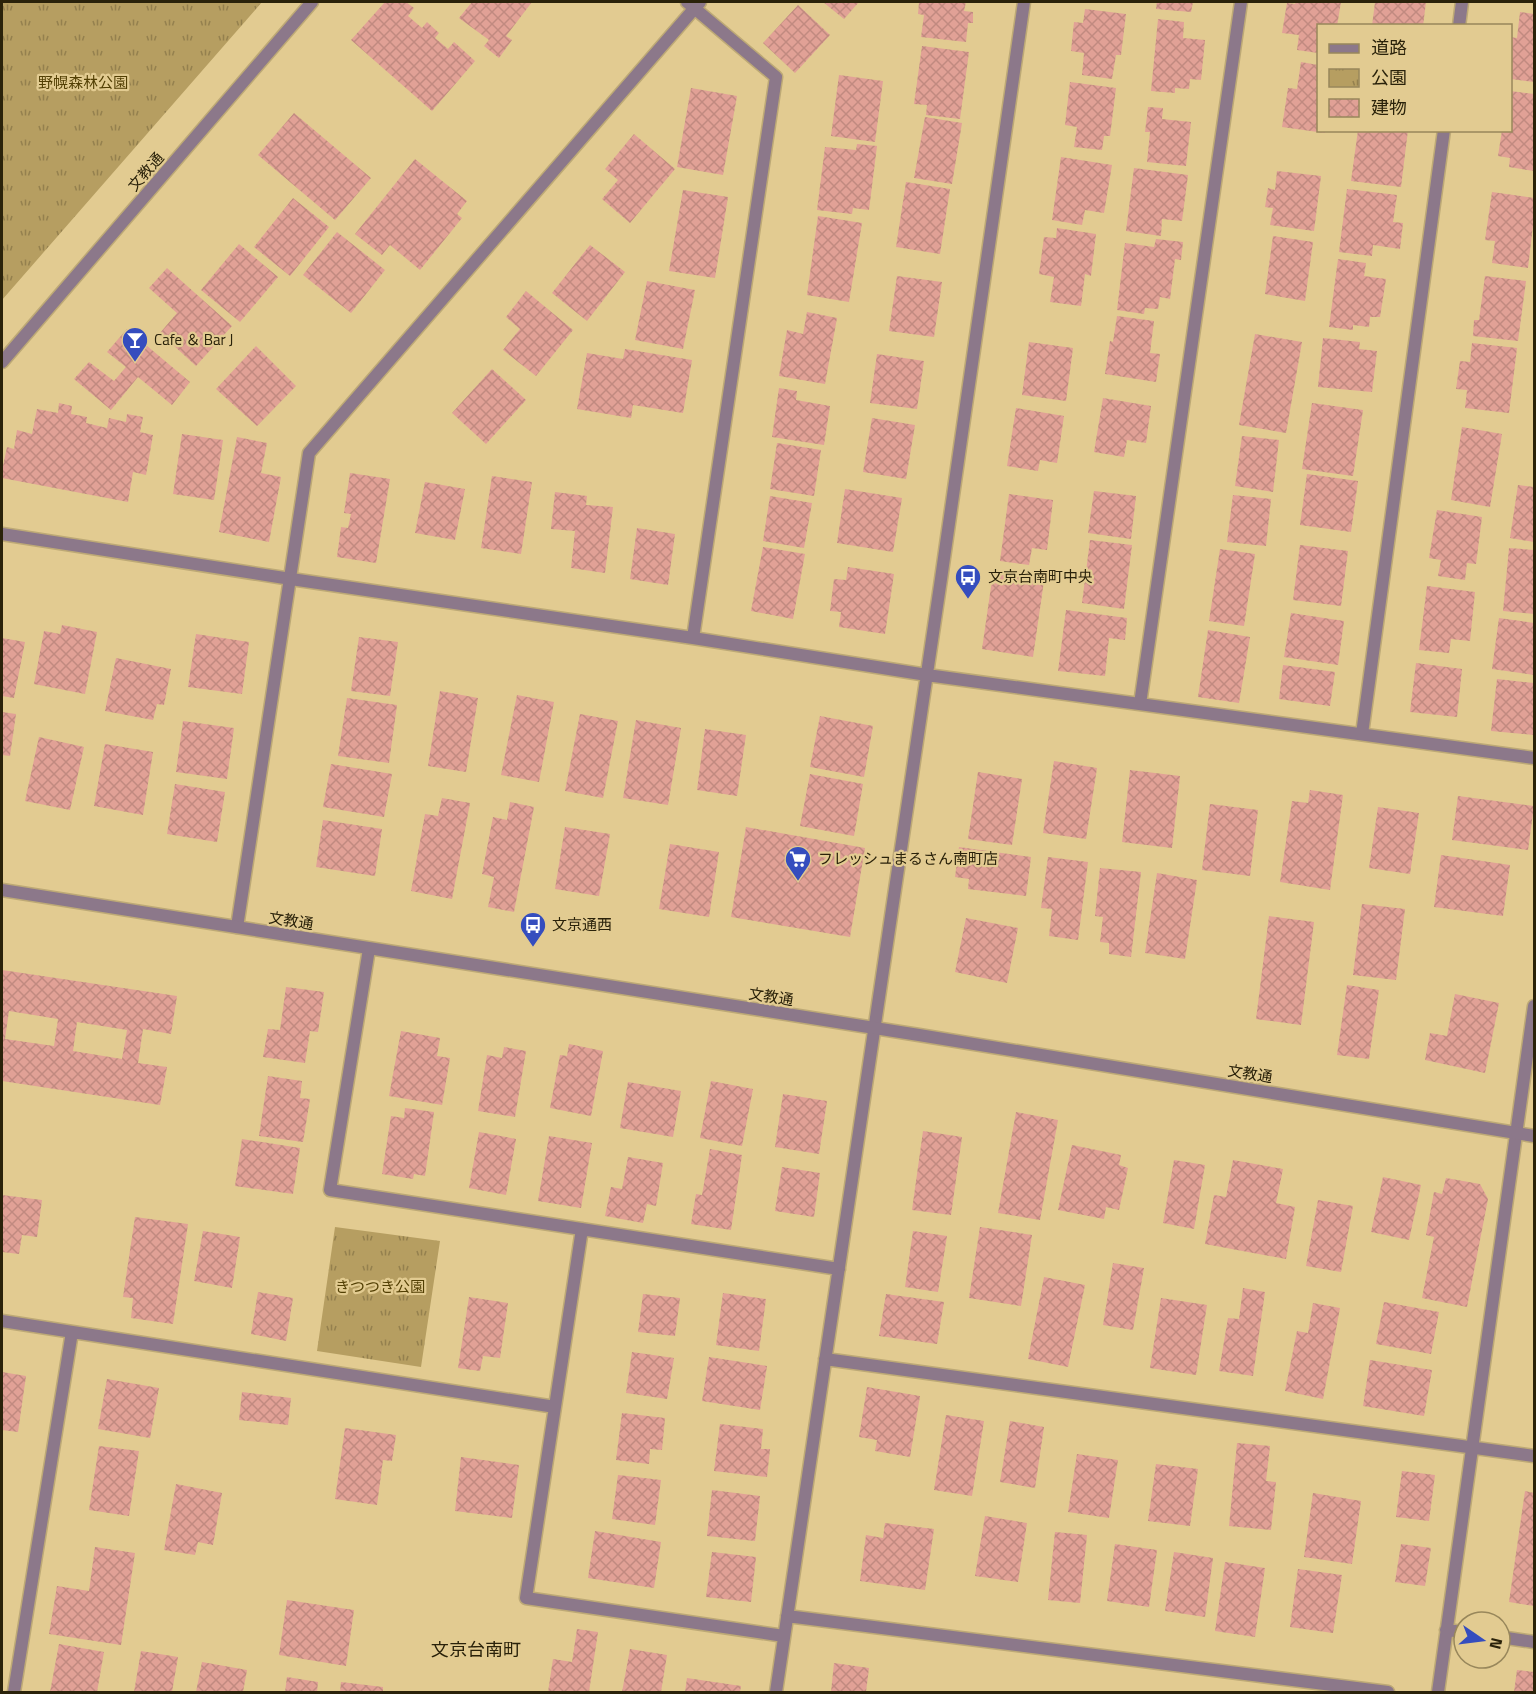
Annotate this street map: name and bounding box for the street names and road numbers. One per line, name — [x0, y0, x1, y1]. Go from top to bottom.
street label: 文教通 — [122, 147, 169, 196]
street label: 文教通 — [267, 906, 315, 935]
street label: 文教通 — [747, 982, 795, 1011]
street label: 文教通 — [1226, 1059, 1274, 1088]

